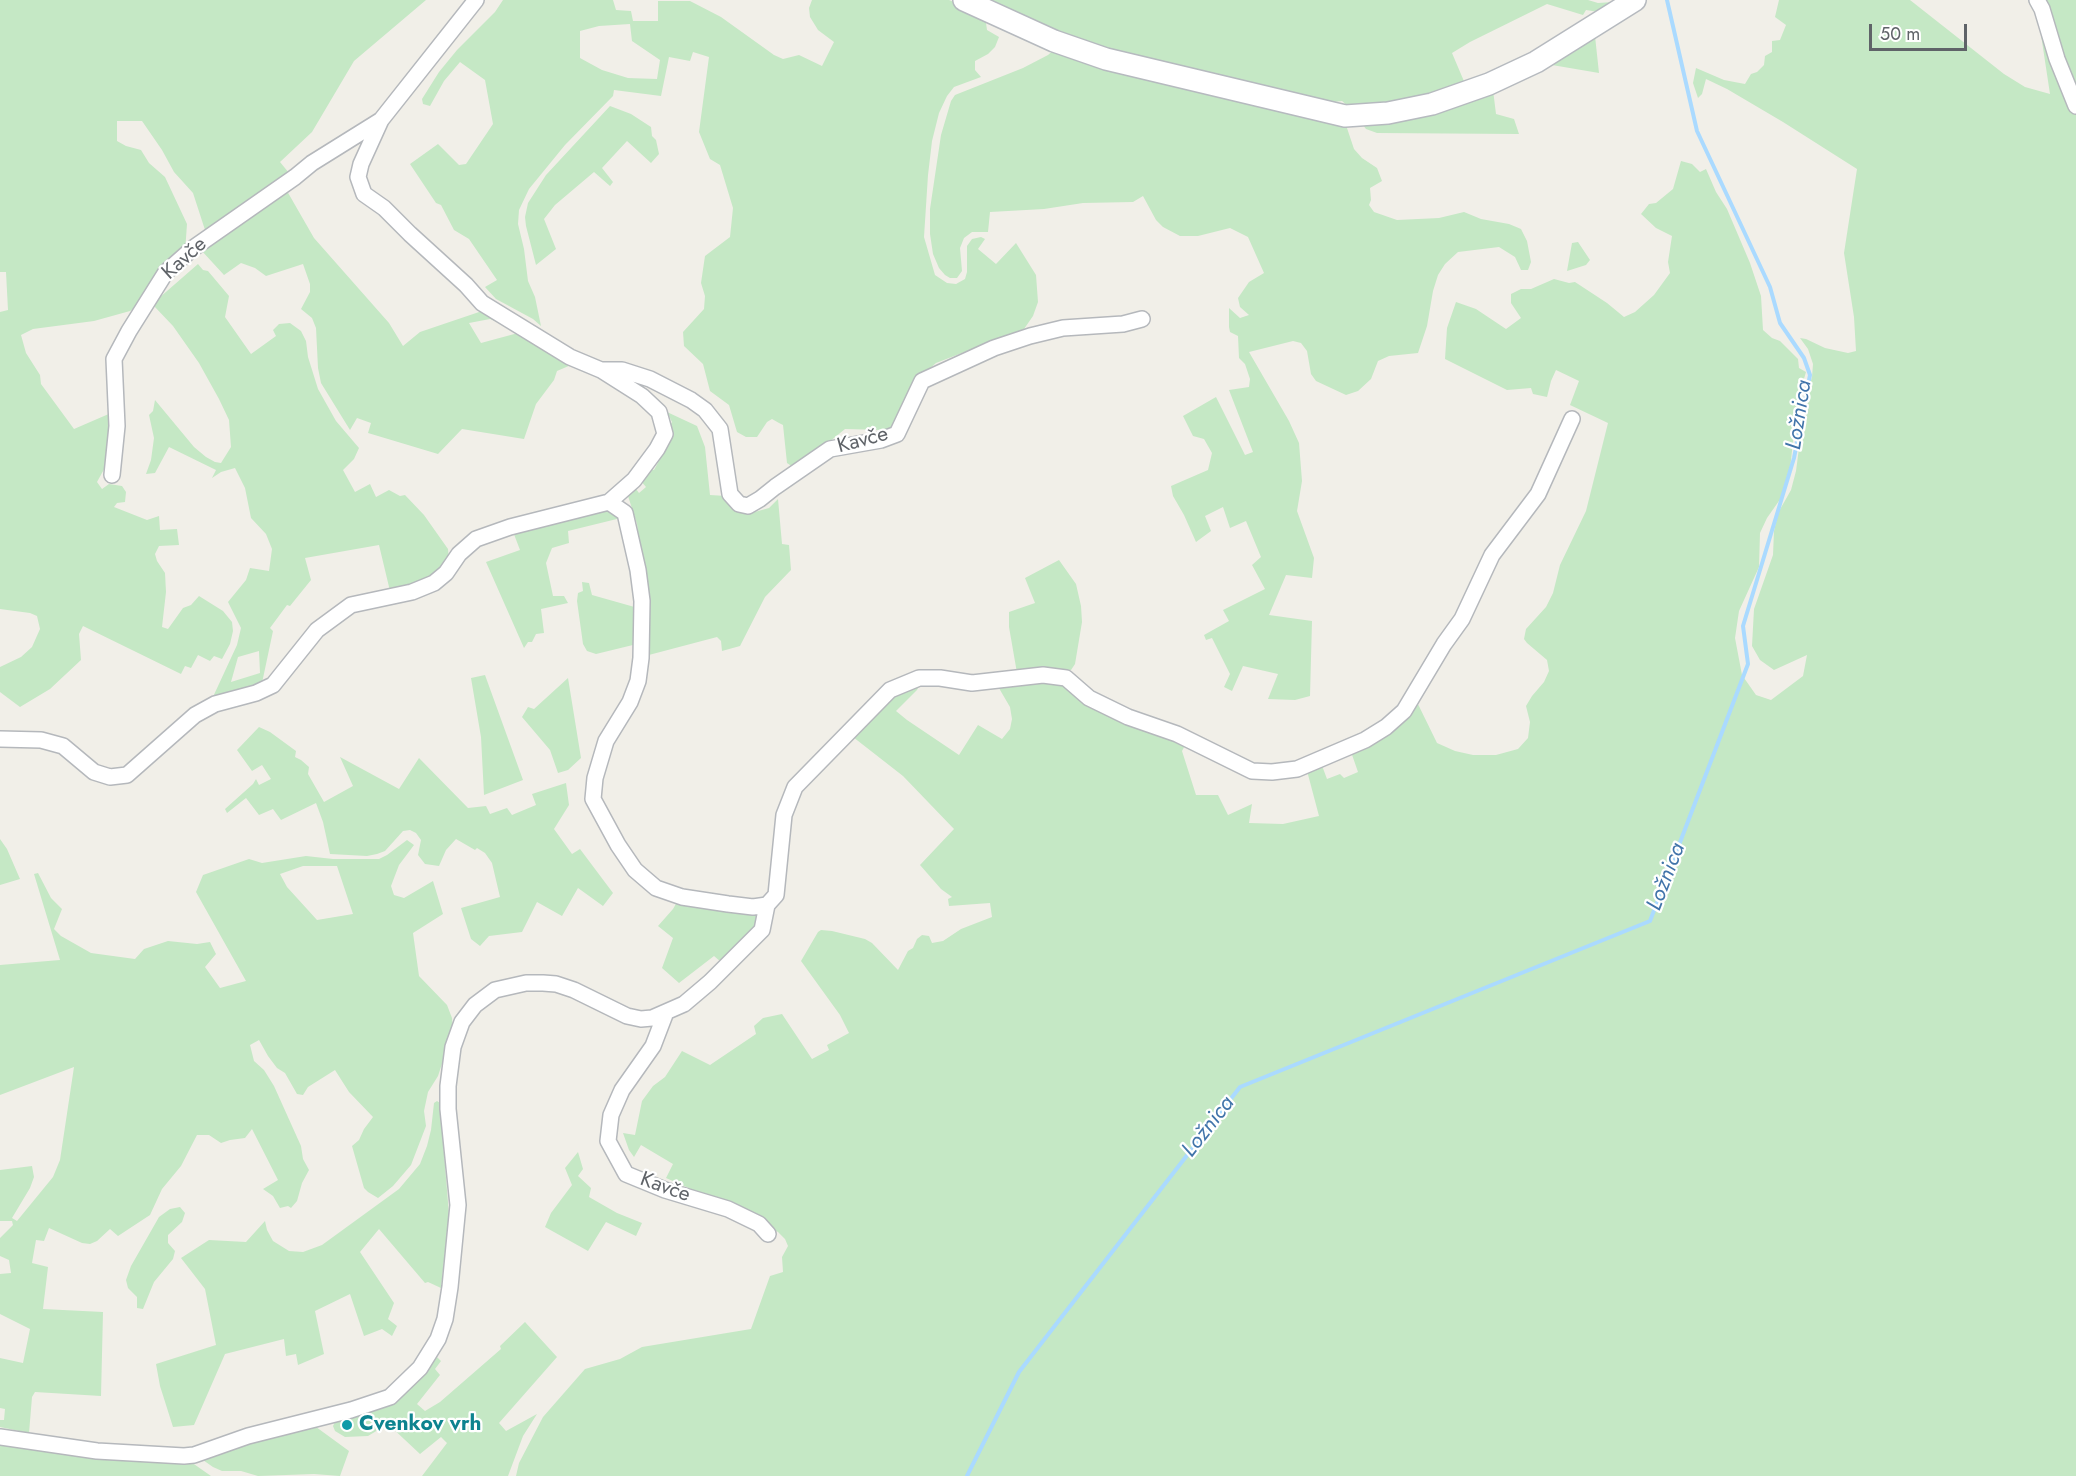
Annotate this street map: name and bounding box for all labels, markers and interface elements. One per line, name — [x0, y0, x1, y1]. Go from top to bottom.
scale bar — [1872, 12, 1970, 50]
text: 50 m — [1880, 21, 1920, 47]
street label: Kavče — [157, 232, 213, 286]
water label: Ložnica — [1781, 378, 1819, 452]
street label: Kavče — [835, 422, 891, 460]
water label: Ložnica — [1642, 839, 1692, 915]
water label: Ložnica — [1177, 1091, 1241, 1163]
street label: Kavče — [636, 1167, 694, 1209]
place label: Cvenkov vrh — [359, 1412, 481, 1438]
marker: Cvenkov vrh — [340, 1418, 354, 1432]

